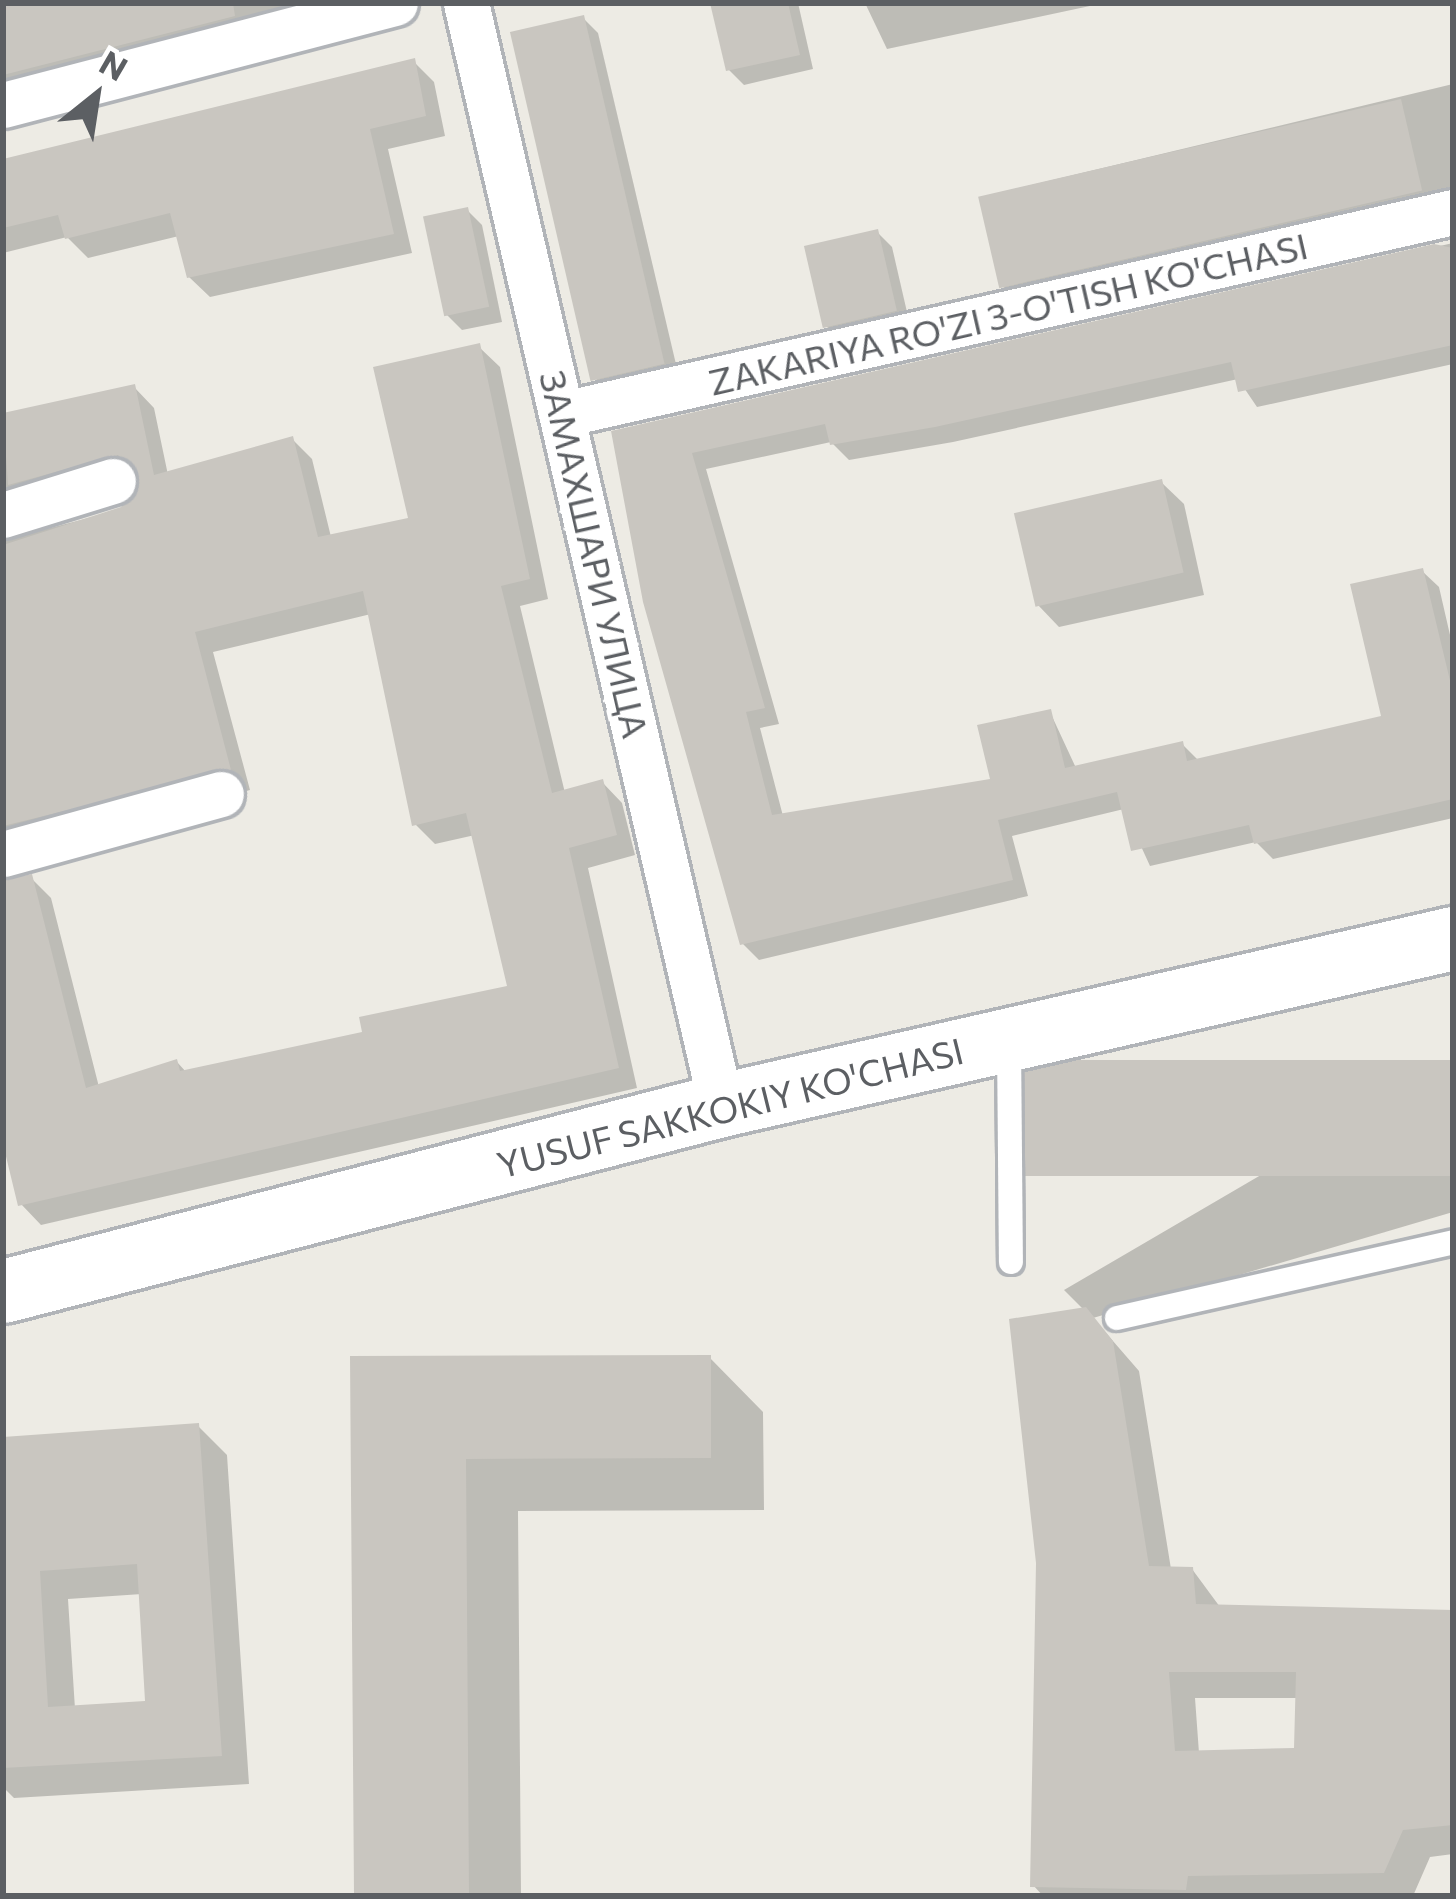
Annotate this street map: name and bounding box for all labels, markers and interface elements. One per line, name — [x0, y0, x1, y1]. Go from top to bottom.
north arrow — [36, 36, 156, 156]
text: N — [93, 40, 135, 88]
street label: ZAKARIYA RO'ZI 3-O'TISH KO'CHASI — [704, 223, 1312, 403]
street label: ЗАМАХШАРИ УЛИЦА — [532, 366, 658, 742]
street label: YUSUF SAKKOKIY KO'CHASI — [492, 1028, 968, 1186]

